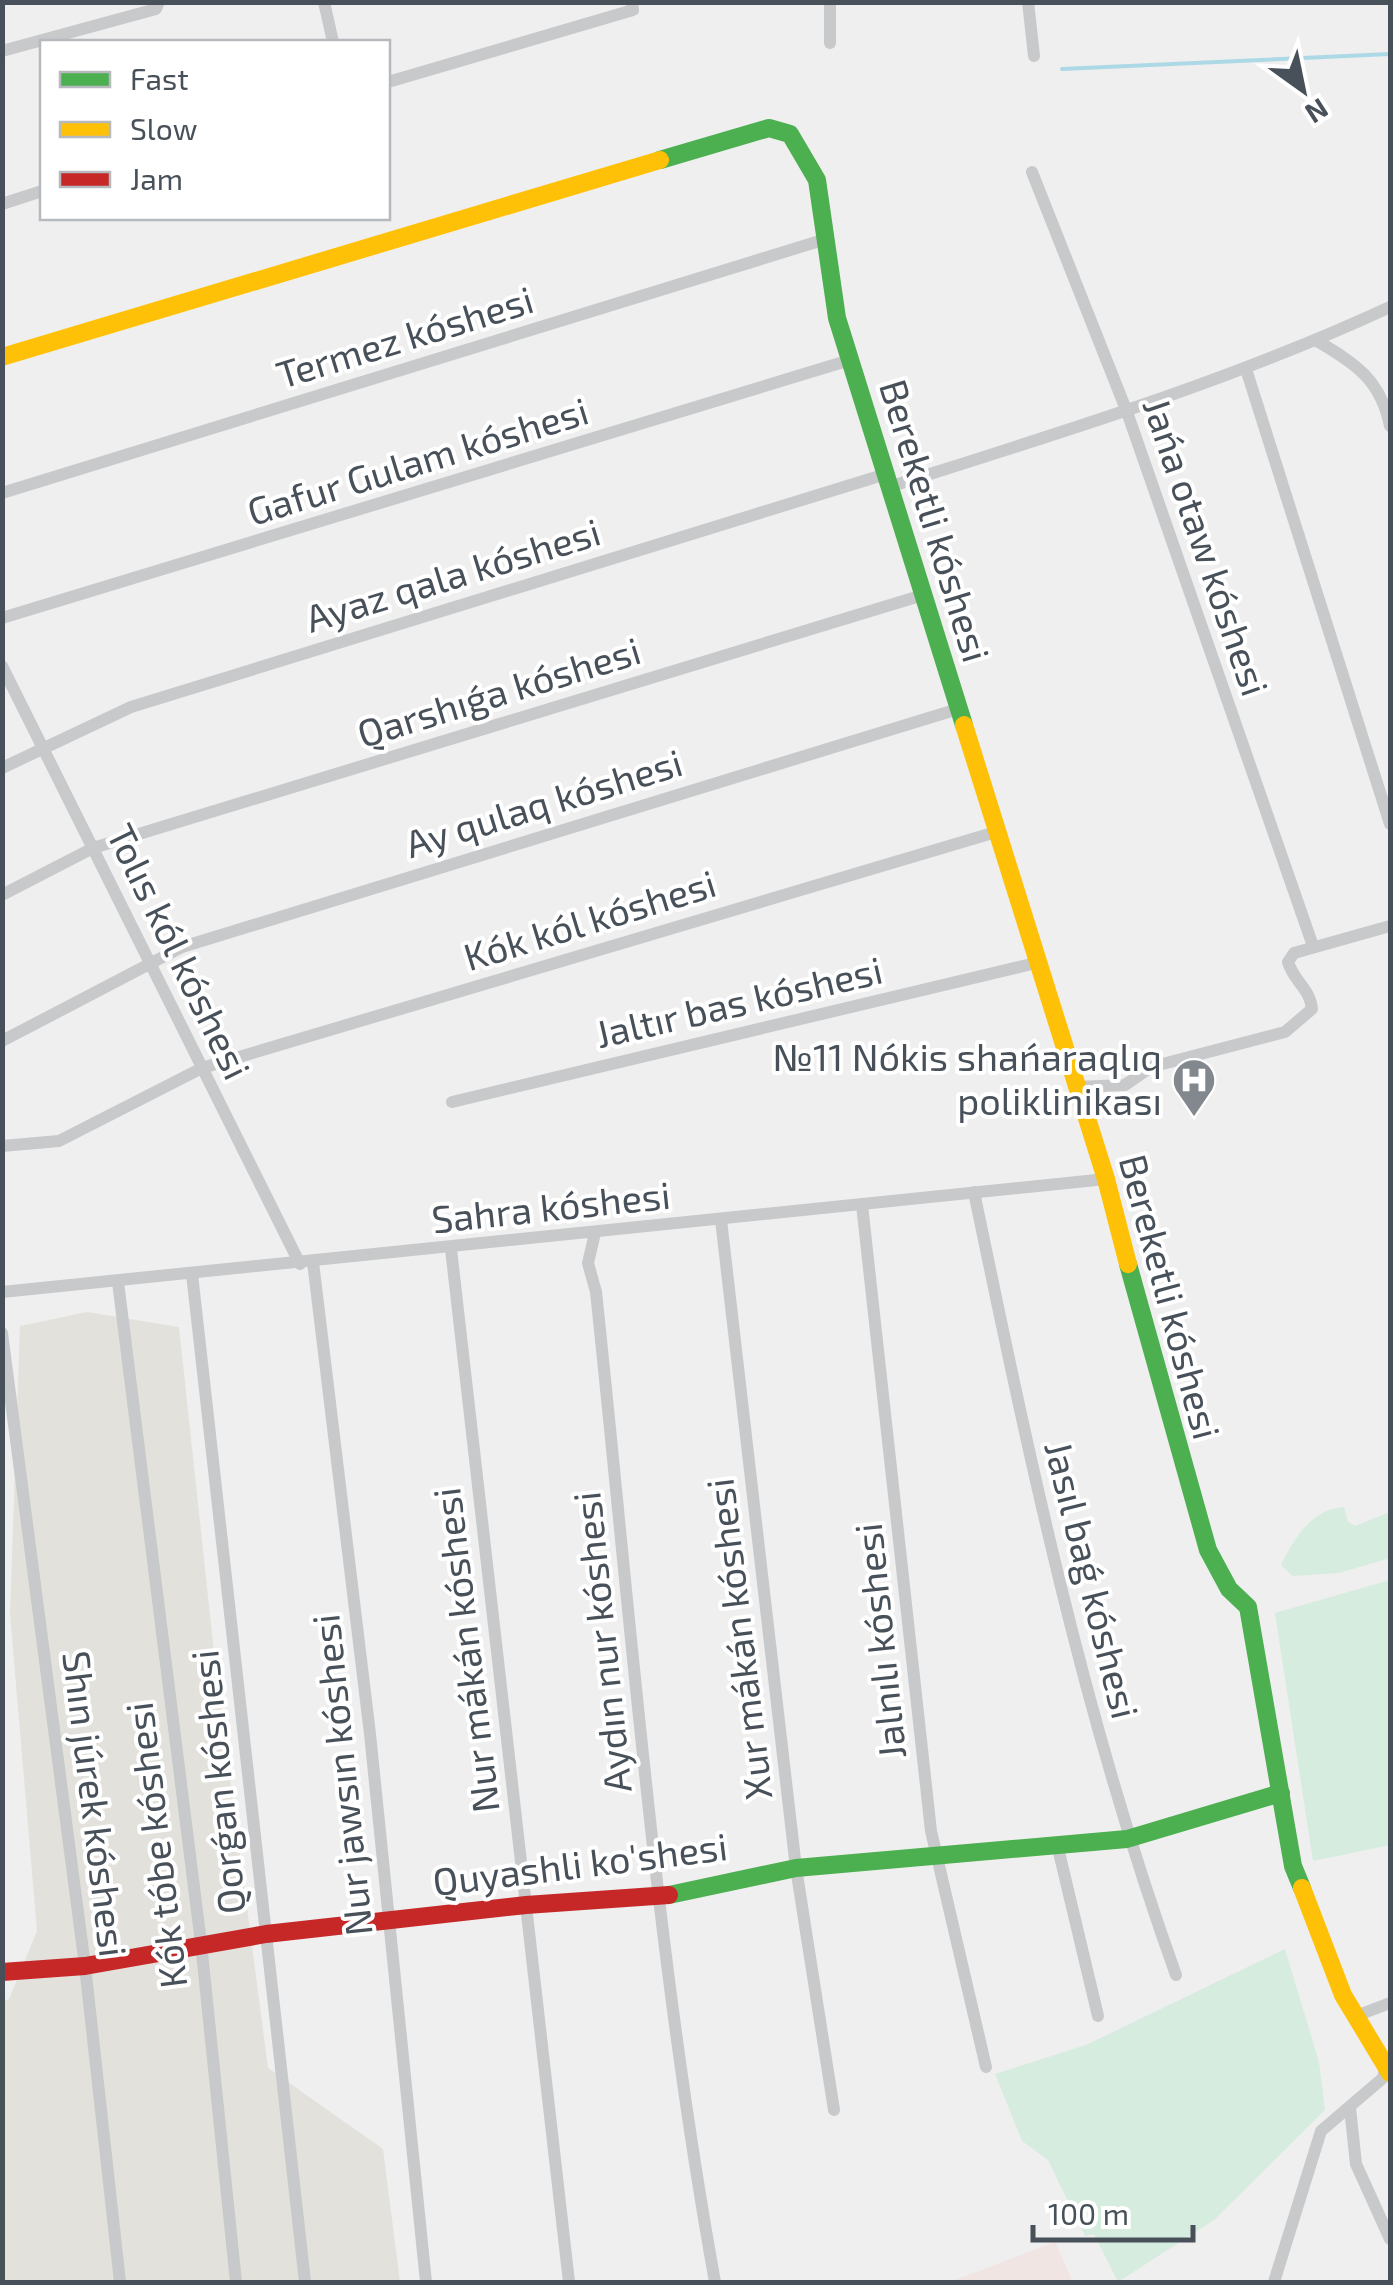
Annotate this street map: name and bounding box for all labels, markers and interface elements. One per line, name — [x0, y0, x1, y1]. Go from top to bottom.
legend — [40, 40, 390, 220]
north arrow — [1253, 40, 1353, 140]
text: Fast — [130, 60, 189, 96]
text: N — [1299, 92, 1335, 132]
text: Slow — [130, 110, 197, 146]
text: Jam — [130, 160, 183, 196]
street label: Termez kóshesi — [271, 275, 538, 397]
street label: Bereketli kóshesi — [871, 374, 1001, 667]
street label: Gafur Gulam kóshesi — [241, 386, 593, 534]
street label: Jańa otaw kóshesi — [1134, 391, 1279, 701]
street label: Ayaz qala kóshesi — [300, 507, 605, 641]
street label: Qarshıǵa kóshesi — [351, 626, 646, 756]
street label: Ay qulaq kóshesi — [399, 738, 687, 866]
street label: Tolıs kól kóshesi — [98, 816, 261, 1086]
street label: Kók kól kóshesi — [458, 859, 721, 979]
street label: Jaltır bas kóshesi — [591, 946, 886, 1056]
place label: №11 Nókis shańaraqlıq poliklinikası — [772, 1033, 1162, 1123]
hospital icon: №11 Nókis shańaraqlıq poliklinikası — [1171, 1057, 1217, 1118]
street label: Bereketli kóshesi — [1111, 1149, 1231, 1444]
street label: Sahra kóshesi — [429, 1171, 672, 1241]
street label: Jasıl baǵ kóshesi — [1036, 1436, 1150, 1723]
street label: Xur mákán kóshesi — [695, 1476, 781, 1803]
street label: Nur mákán kóshesi — [422, 1485, 508, 1815]
street label: Aydın nur kóshesi — [562, 1490, 640, 1795]
street label: Jalnılı kóshesi — [844, 1521, 914, 1761]
street label: Nur jawsın kóshesi — [301, 1612, 381, 1938]
street label: Shın júrek kóshesi — [54, 1648, 138, 1959]
street label: Qorǵan kóshesi — [180, 1648, 254, 1917]
street label: Kók tóbe kóshesi — [115, 1700, 195, 1991]
street label: Quyashli ko'shesi — [430, 1822, 730, 1904]
scale bar — [1033, 2180, 1193, 2242]
text: 100 m — [1048, 2195, 1129, 2231]

